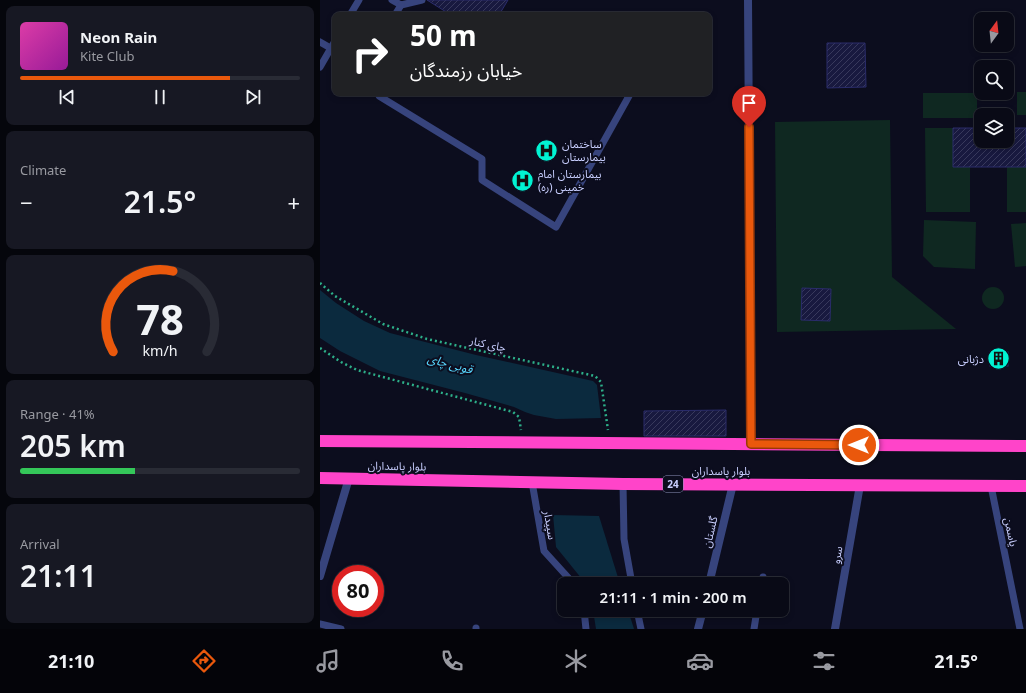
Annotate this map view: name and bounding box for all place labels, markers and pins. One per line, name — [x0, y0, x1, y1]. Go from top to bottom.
pin — [732, 86, 766, 127]
place label: ساختمان بیمارستان — [562, 136, 606, 164]
hospital icon: ساختمان بیمارستان — [534, 137, 560, 163]
place label: بیمارستان امام خمینی (ره) — [538, 166, 602, 194]
hospital icon: بیمارستان امام خمینی (ره) — [509, 167, 535, 193]
building icon: دژبانی — [986, 346, 1012, 372]
place label: دژبانی — [958, 351, 984, 366]

